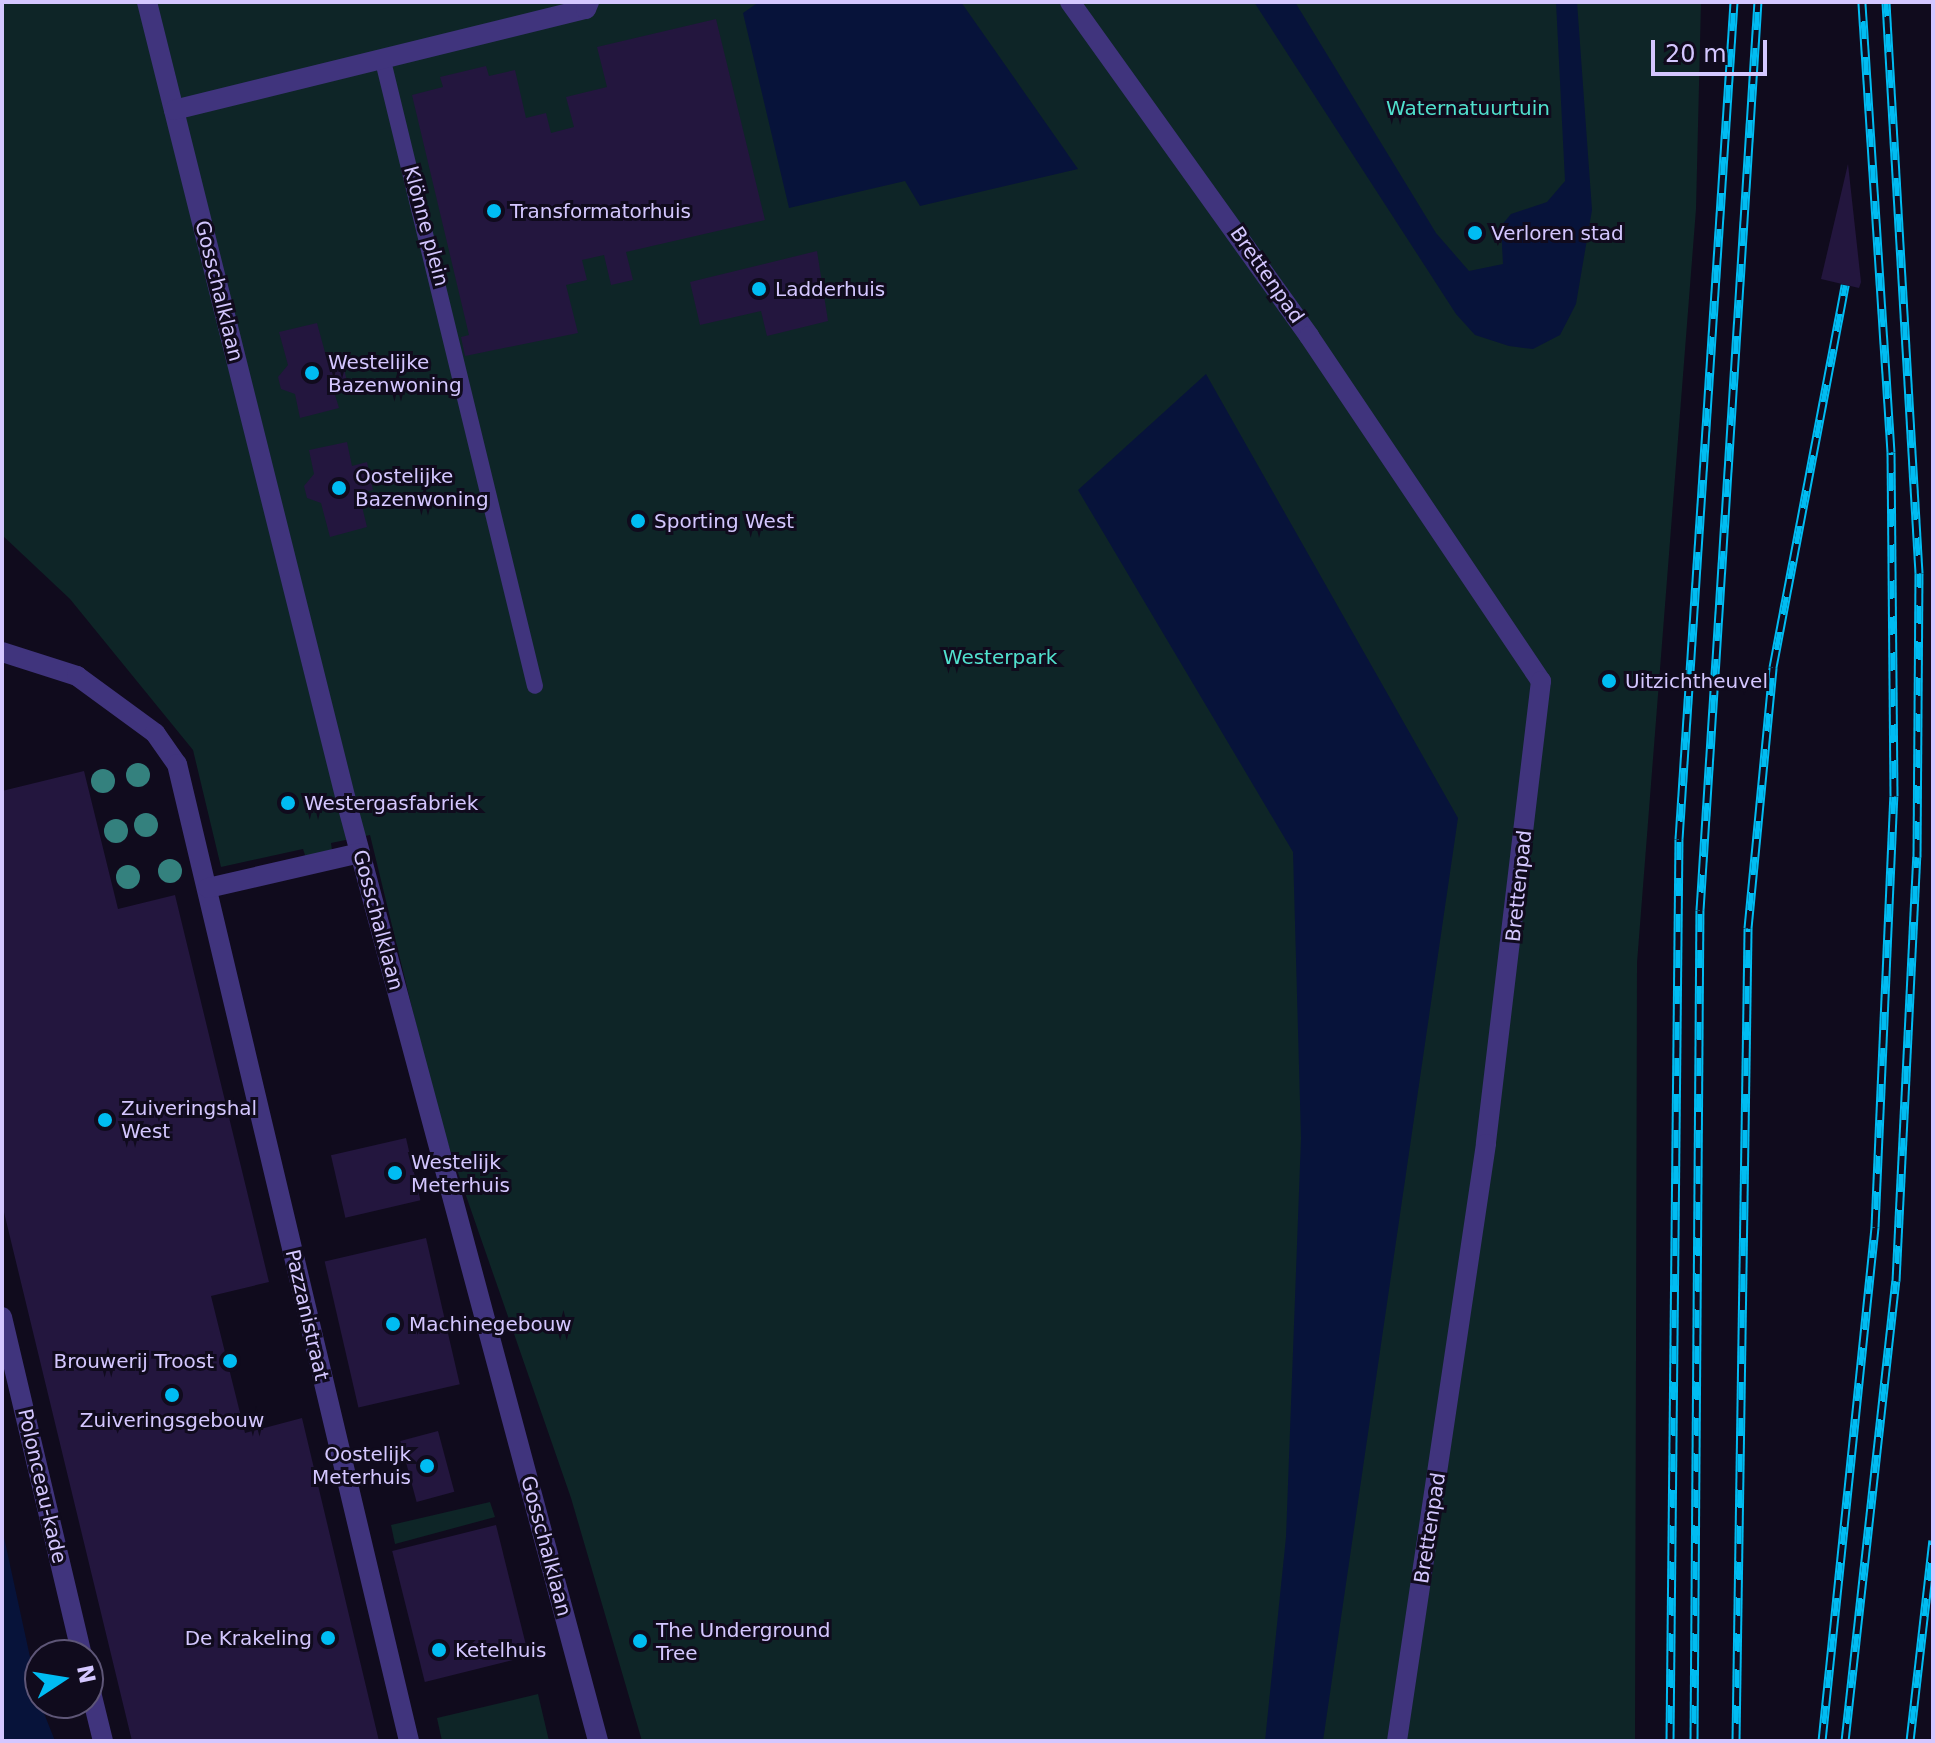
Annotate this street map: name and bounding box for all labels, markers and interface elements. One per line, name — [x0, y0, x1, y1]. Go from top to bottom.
scale bar — [1655, 24, 1771, 74]
text: 20 m — [1665, 40, 1727, 68]
park label: Waternatuurtuin — [1386, 96, 1550, 120]
street label: Klönne plein — [398, 163, 454, 289]
place label: Transformatorhuis — [510, 199, 691, 223]
marker: Transformatorhuis — [485, 202, 503, 220]
street label: Gosschalklaan — [190, 218, 248, 364]
place label: Verloren stad — [1491, 221, 1624, 245]
street label: Brettenpad — [1225, 222, 1309, 328]
marker: Verloren stad — [1466, 224, 1484, 242]
place label: Ladderhuis — [775, 277, 885, 301]
marker: Ladderhuis — [750, 280, 768, 298]
place label: Westelijke Bazenwoning — [328, 350, 462, 397]
marker: Westelijke Bazenwoning — [303, 364, 321, 382]
place label: Oostelijke Bazenwoning — [355, 464, 489, 511]
marker: Oostelijke Bazenwoning — [330, 479, 348, 497]
place label: Sporting West — [654, 509, 794, 533]
marker: Sporting West — [629, 512, 647, 530]
park label: Westerpark — [943, 645, 1057, 669]
place label: Uitzichtheuvel — [1625, 669, 1768, 693]
marker: Uitzichtheuvel — [1600, 672, 1618, 690]
place label: Westergasfabriek — [304, 791, 478, 815]
marker: Westergasfabriek — [279, 794, 297, 812]
street label: Brettenpad — [1501, 829, 1537, 943]
street label: Gosschalklaan — [348, 847, 408, 993]
place label: Zuiveringshal West — [121, 1096, 257, 1143]
marker: Zuiveringshal West — [96, 1111, 114, 1129]
place label: Westelijk Meterhuis — [411, 1150, 510, 1197]
marker: Westelijk Meterhuis — [386, 1164, 404, 1182]
street label: Pazzanistraat — [280, 1247, 334, 1383]
place label: Machinegebouw — [409, 1312, 572, 1336]
marker: Machinegebouw — [384, 1315, 402, 1333]
place label: Brouwerij Troost — [53, 1349, 214, 1373]
marker: Brouwerij Troost — [221, 1352, 239, 1370]
marker: Zuiveringsgebouw — [163, 1386, 181, 1404]
street label: Polonceau-kade — [13, 1406, 71, 1566]
place label: Zuiveringsgebouw — [80, 1408, 264, 1432]
place label: Oostelijk Meterhuis — [312, 1442, 411, 1489]
marker: Oostelijk Meterhuis — [418, 1457, 436, 1475]
street label: Brettenpad — [1409, 1471, 1451, 1585]
street label: Gosschalklaan — [516, 1473, 576, 1619]
place label: The Underground Tree — [656, 1618, 831, 1665]
place label: De Krakeling — [185, 1626, 312, 1650]
marker: De Krakeling — [319, 1629, 337, 1647]
marker: The Underground Tree — [631, 1632, 649, 1650]
place label: Ketelhuis — [455, 1638, 546, 1662]
north arrow — [24, 1639, 104, 1719]
marker: Ketelhuis — [430, 1641, 448, 1659]
text: N — [72, 1663, 100, 1686]

